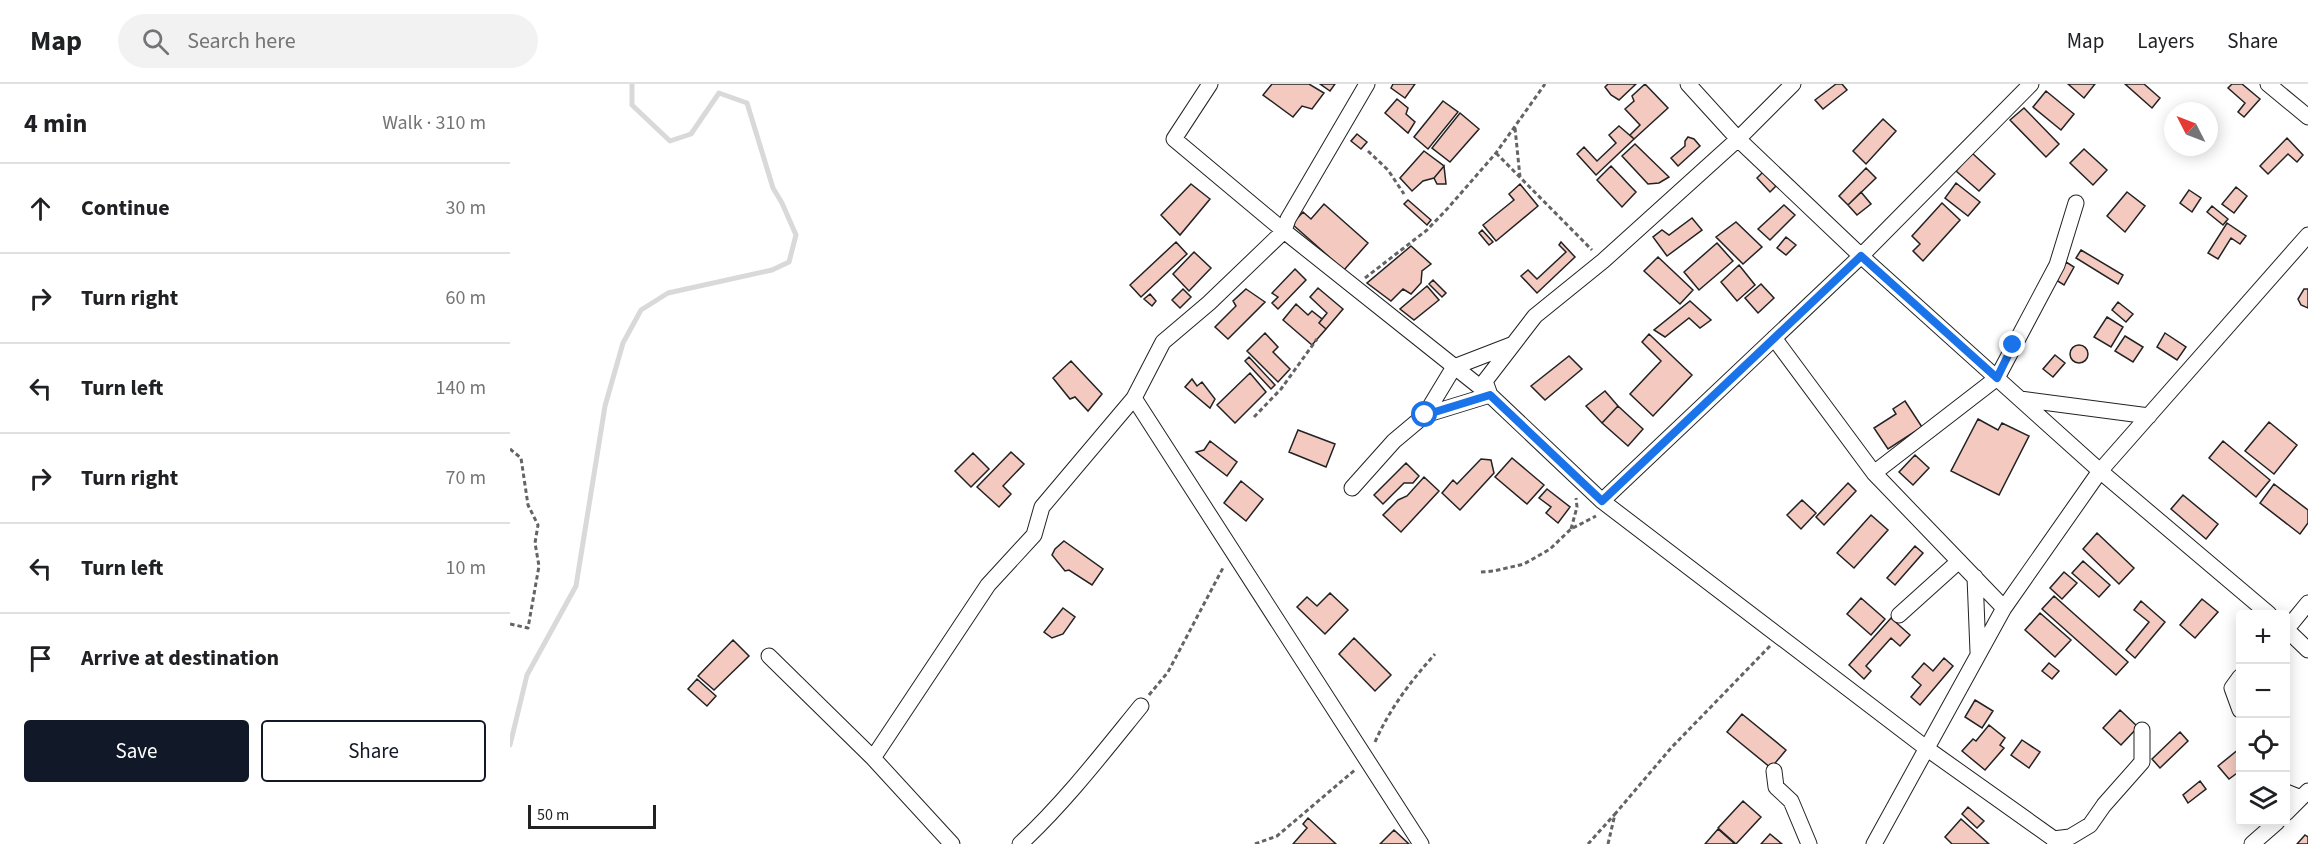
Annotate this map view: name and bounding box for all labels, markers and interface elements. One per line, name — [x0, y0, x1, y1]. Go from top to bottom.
search box — [118, 14, 538, 68]
text: Map — [30, 21, 82, 61]
icon: search — [139, 25, 172, 58]
text: Search here — [187, 25, 296, 57]
text: Map — [2067, 26, 2104, 56]
text: Layers — [2137, 26, 2194, 56]
text: Share — [2227, 26, 2278, 56]
north arrow — [2164, 102, 2218, 156]
text: 4 min — [24, 105, 87, 142]
text: Walk · 310 m — [382, 109, 486, 137]
icon: ahead — [24, 192, 57, 225]
text: Continue — [81, 192, 170, 224]
text: 30 m — [446, 194, 486, 222]
icon: right — [24, 282, 57, 315]
text: Turn right — [81, 282, 178, 314]
text: 60 m — [446, 284, 486, 312]
route end — [1999, 331, 2025, 357]
icon: left — [24, 372, 57, 405]
text: Turn left — [81, 372, 163, 404]
text: 140 m — [436, 374, 486, 402]
route start — [1411, 401, 1437, 427]
icon: right — [24, 462, 57, 495]
text: Turn right — [81, 462, 178, 494]
text: 70 m — [446, 464, 486, 492]
icon: left — [24, 552, 57, 585]
text: Turn left — [81, 552, 163, 584]
text: 10 m — [446, 554, 486, 582]
map controls — [2236, 610, 2290, 826]
button: + — [2236, 610, 2290, 664]
icon: arrive — [24, 642, 57, 675]
text: Arrive at destination — [81, 642, 279, 674]
button: − — [2236, 664, 2290, 718]
button: locate — [2236, 718, 2290, 772]
button: Save — [24, 720, 249, 782]
button: Share — [261, 720, 486, 782]
button: layers — [2236, 772, 2290, 826]
scale bar — [528, 802, 656, 830]
text: 50 m — [537, 804, 569, 826]

